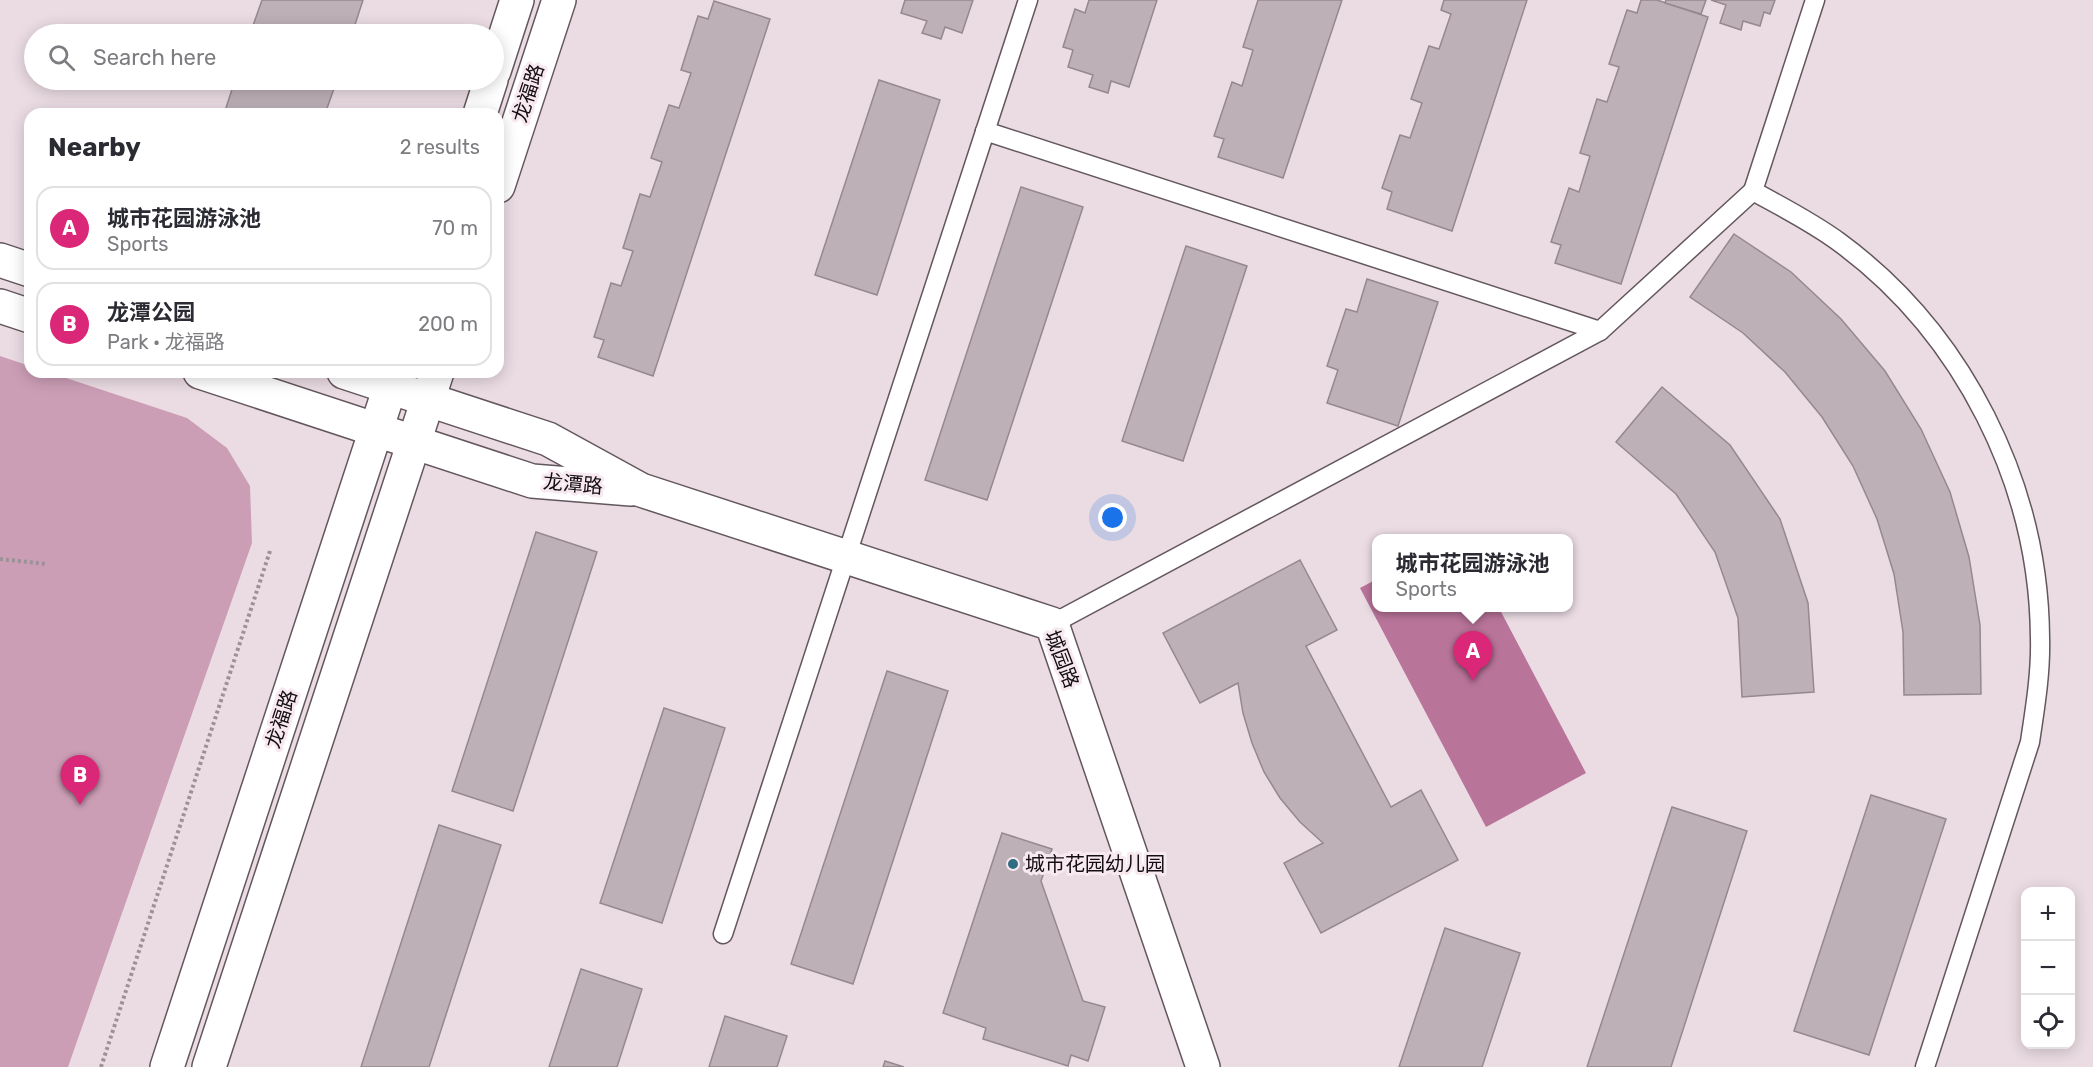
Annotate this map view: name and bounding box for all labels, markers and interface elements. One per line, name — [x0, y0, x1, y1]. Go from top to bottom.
search box — [24, 24, 504, 90]
icon: search — [45, 41, 78, 74]
text: Search here — [93, 44, 216, 71]
street label: 龙福路 — [507, 61, 549, 125]
text: Nearby — [48, 132, 141, 163]
text: 2 results — [400, 135, 480, 159]
text: 城市花园游泳池 — [107, 205, 261, 232]
text: A — [62, 216, 77, 240]
text: 70 m — [432, 216, 478, 240]
text: Sports — [107, 232, 168, 256]
text: 龙潭公园 — [107, 299, 195, 326]
text: B — [62, 312, 77, 336]
text: 200 m — [418, 312, 478, 336]
text: Park · 龙福路 — [107, 330, 225, 354]
street label: 龙潭路 — [542, 469, 604, 499]
your location — [1098, 503, 1127, 532]
popup — [1372, 534, 1573, 612]
text: 城市花园游泳池 — [1395, 550, 1550, 577]
text: Sports — [1395, 577, 1457, 601]
street label: 城园路 — [1040, 627, 1084, 691]
pin: A — [1454, 632, 1492, 681]
street label: 龙福路 — [260, 687, 302, 751]
pin: B — [60, 756, 100, 805]
place label: 城市花园幼儿园 — [1025, 852, 1165, 876]
marker: 城市花园幼儿园 — [1006, 857, 1020, 871]
map controls — [2021, 887, 2075, 1049]
button: + — [2021, 887, 2075, 941]
button: − — [2021, 941, 2075, 995]
button: locate — [2021, 995, 2075, 1049]

